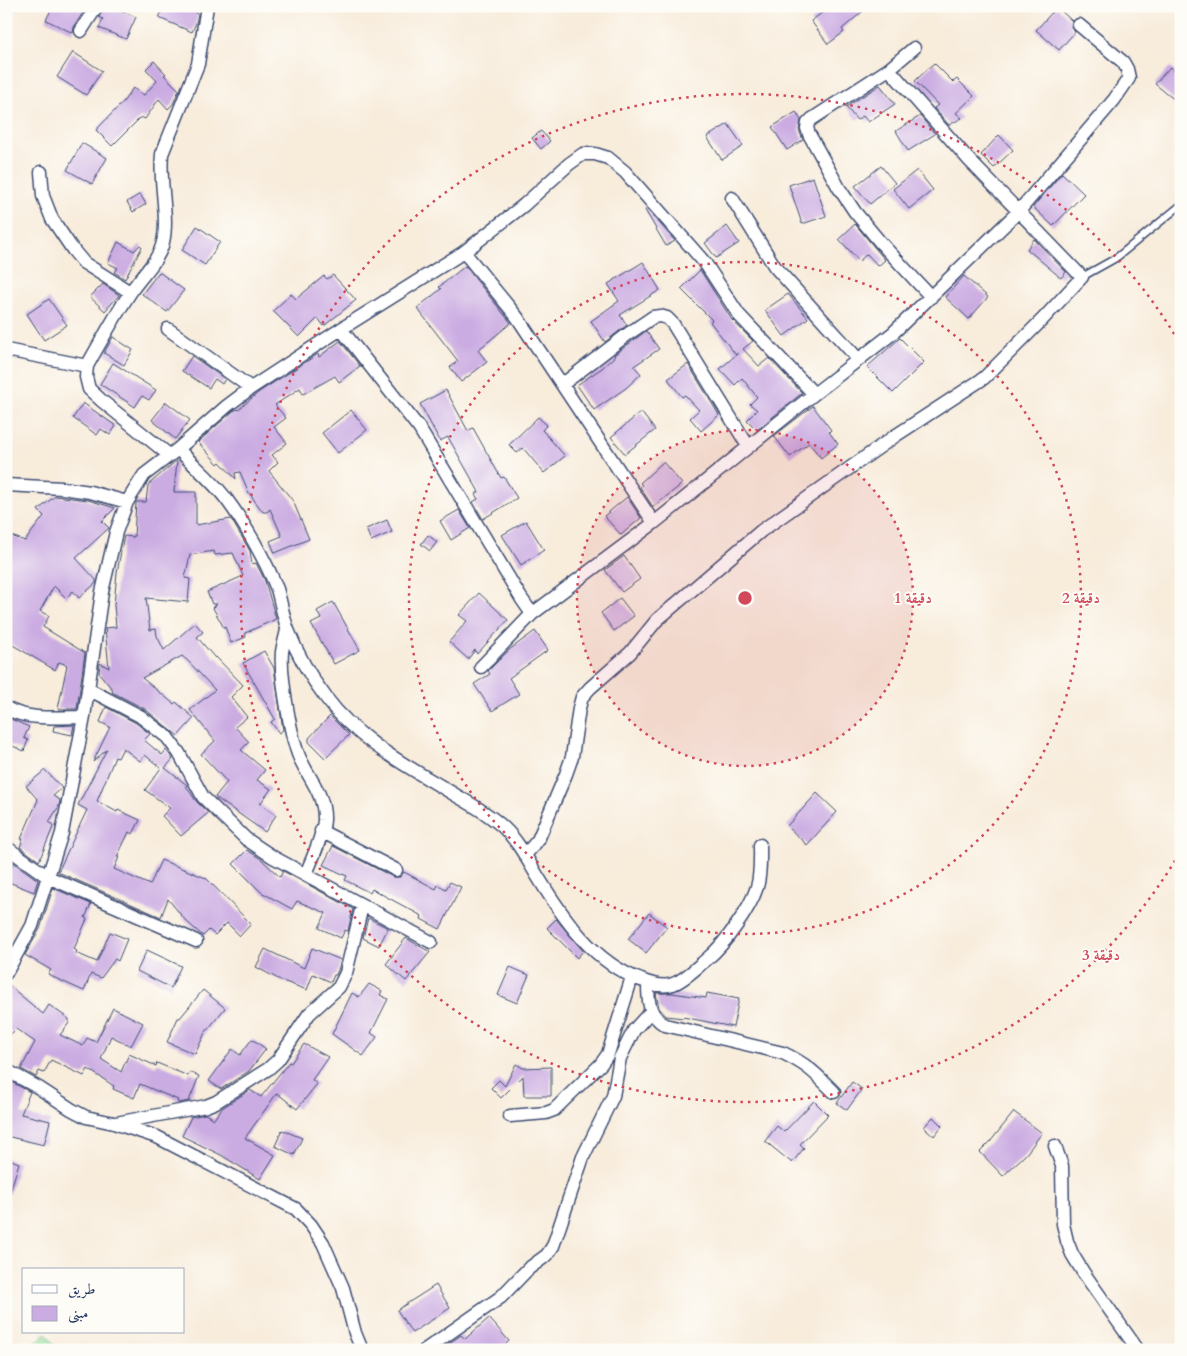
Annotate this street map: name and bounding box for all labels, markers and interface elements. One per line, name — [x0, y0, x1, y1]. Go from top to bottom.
text: 1 دقيقة — [894, 588, 932, 608]
text: 2 دقيقة — [1062, 588, 1100, 608]
centre of rings — [736, 589, 754, 607]
text: 3 دقيقة — [1082, 945, 1120, 965]
legend — [22, 1268, 185, 1334]
text: طريق — [68, 1279, 95, 1299]
text: مبنى — [68, 1303, 88, 1324]

